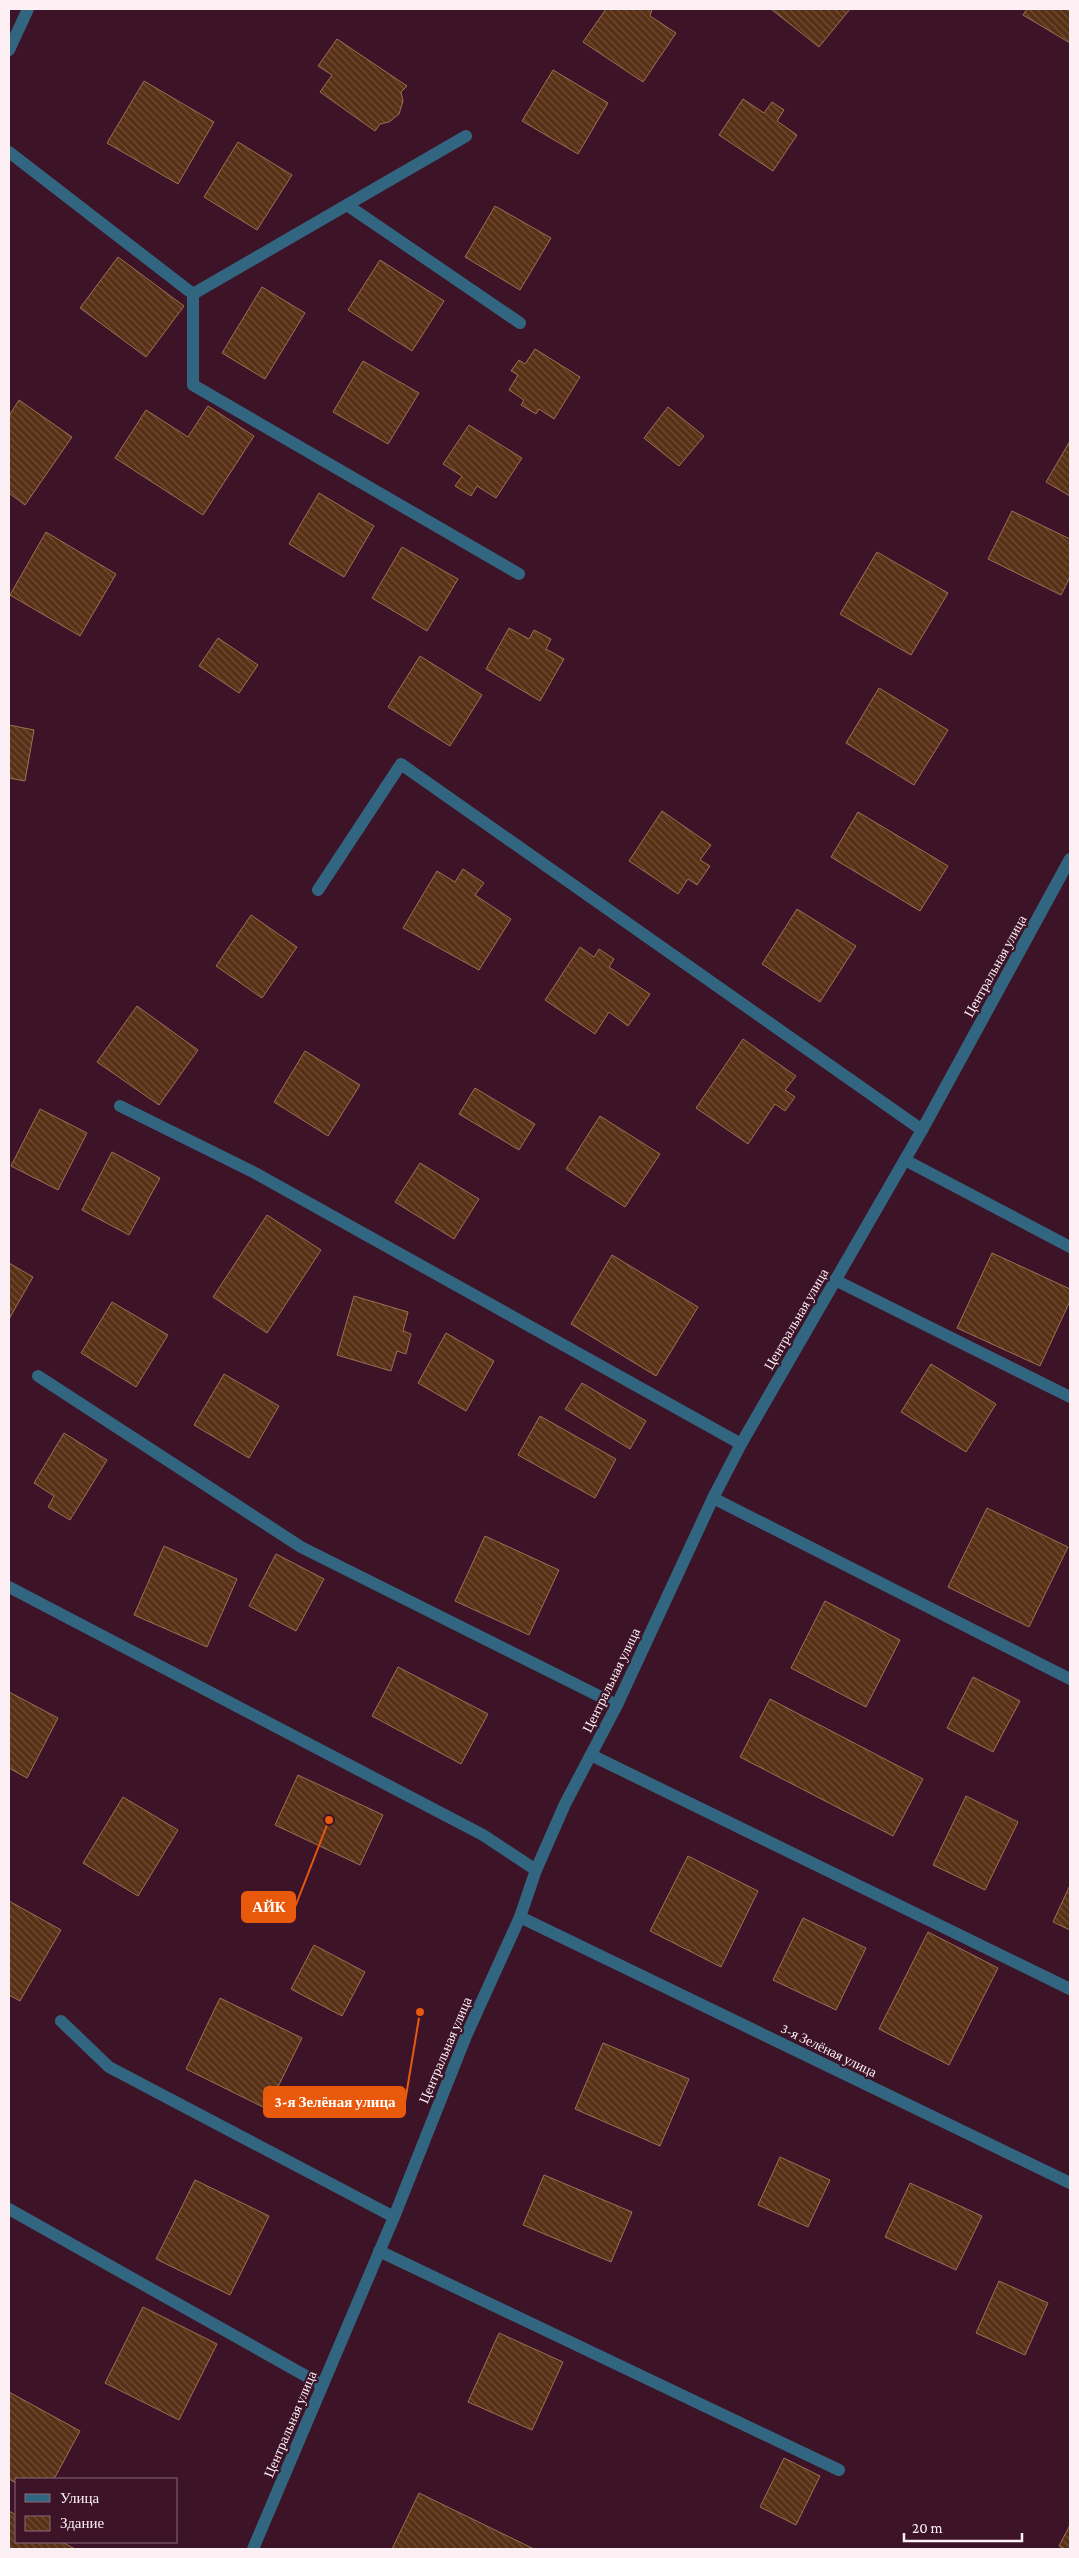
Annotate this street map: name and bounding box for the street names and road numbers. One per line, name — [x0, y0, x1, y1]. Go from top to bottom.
street label: Центральная улица — [960, 912, 1030, 1020]
street label: Центральная улица — [761, 1265, 832, 1372]
street label: Центральная улица — [579, 1624, 644, 1735]
street label: Центральная улица — [415, 1994, 475, 2106]
street label: 3-я Зелёная улица — [778, 2020, 880, 2080]
street label: Центральная улица — [260, 2368, 320, 2480]

